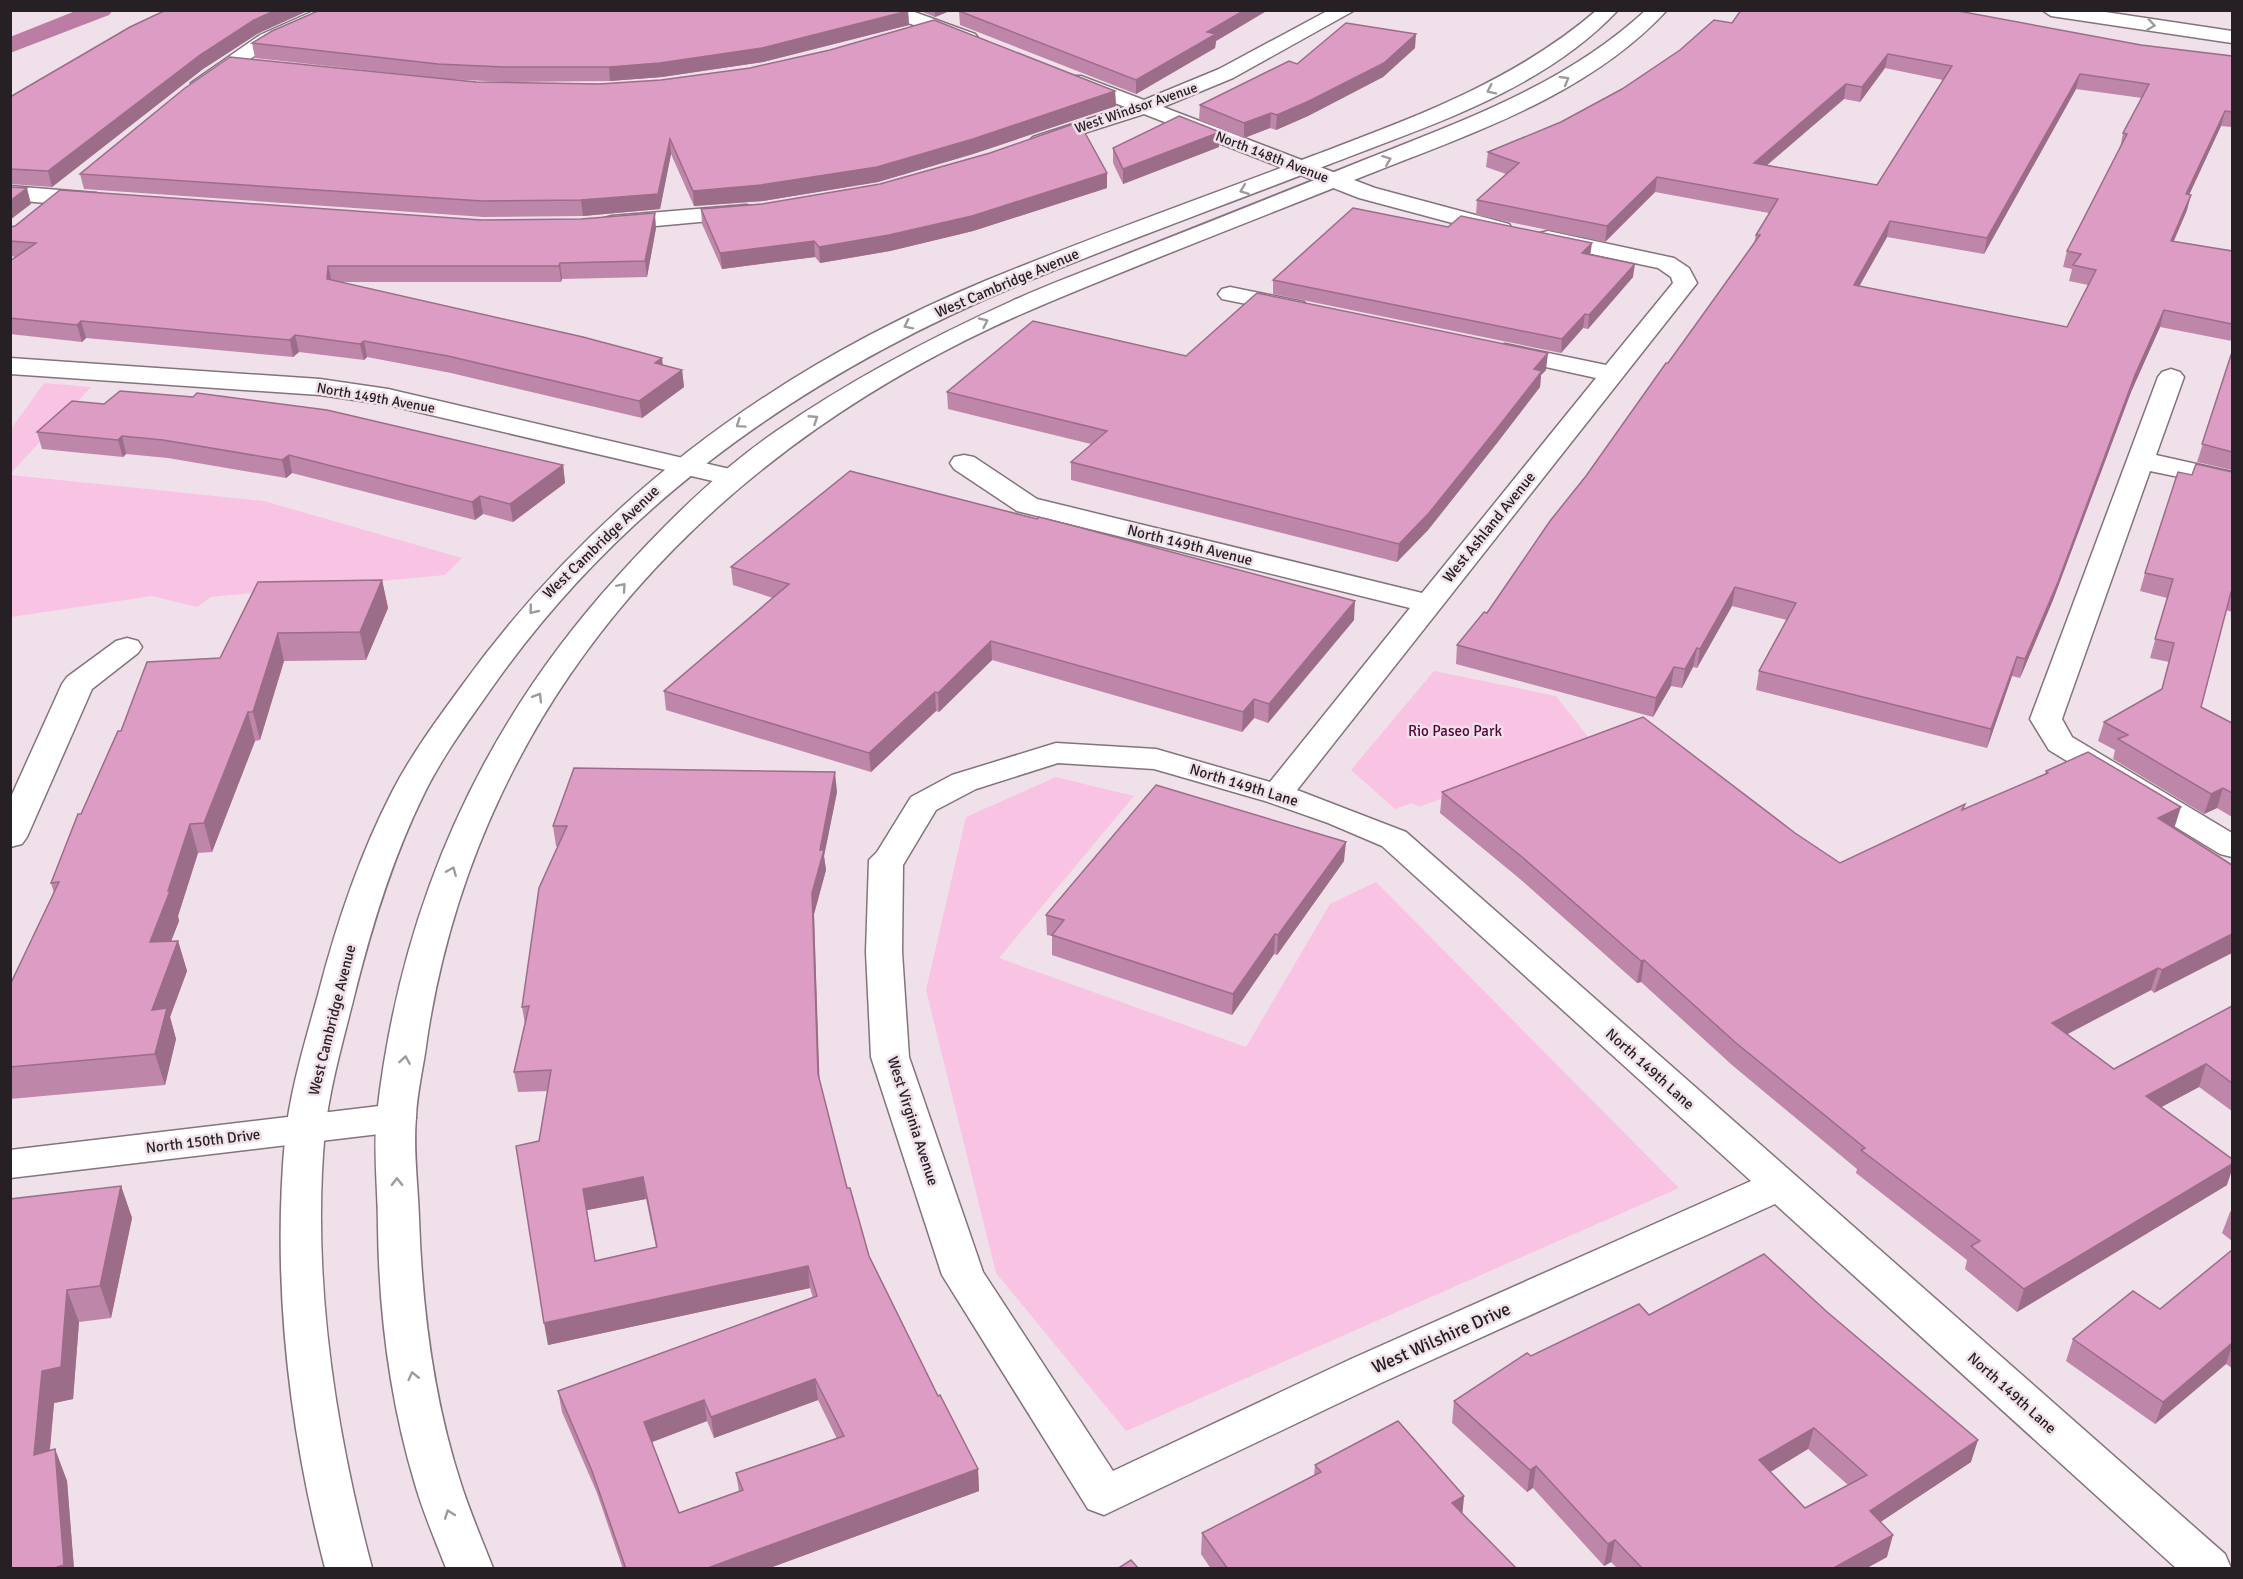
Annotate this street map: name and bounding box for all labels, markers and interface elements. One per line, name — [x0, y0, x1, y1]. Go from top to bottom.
one-way arrow — [2146, 19, 2155, 31]
one-way arrow — [1559, 76, 1569, 87]
street label: West Windsor Avenue — [1072, 79, 1200, 137]
one-way arrow — [1487, 82, 1498, 94]
street label: North 148th Avenue — [1213, 128, 1331, 186]
one-way arrow — [1381, 155, 1392, 167]
one-way arrow — [1239, 182, 1250, 195]
street label: West Cambridge Avenue — [932, 245, 1082, 321]
one-way arrow — [903, 318, 914, 330]
one-way arrow — [977, 318, 988, 330]
street label: North 149th Avenue — [315, 379, 437, 417]
one-way arrow — [808, 415, 819, 426]
one-way arrow — [735, 417, 746, 428]
street label: West Ashland Avenue — [1439, 468, 1539, 586]
street label: West Cambridge Avenue — [539, 482, 663, 602]
street label: North 149th Avenue — [1125, 521, 1255, 569]
one-way arrow — [615, 583, 626, 594]
one-way arrow — [529, 603, 540, 614]
one-way arrow — [531, 693, 542, 703]
park label: Rio Paseo Park — [1408, 722, 1502, 740]
street label: North 149th Lane — [1188, 760, 1300, 810]
one-way arrow — [445, 867, 457, 878]
street label: West Cambridge Avenue — [305, 943, 359, 1097]
street label: North 149th Lane — [1602, 1025, 1698, 1113]
street label: West Virginia Avenue — [884, 1054, 942, 1188]
one-way arrow — [398, 1055, 411, 1065]
street label: North 150th Drive — [145, 1125, 261, 1157]
one-way arrow — [391, 1178, 404, 1187]
street label: West Wilshire Drive — [1368, 1298, 1514, 1378]
street label: North 149th Lane — [1964, 1349, 2060, 1437]
one-way arrow — [408, 1371, 421, 1381]
one-way arrow — [443, 1509, 456, 1519]

